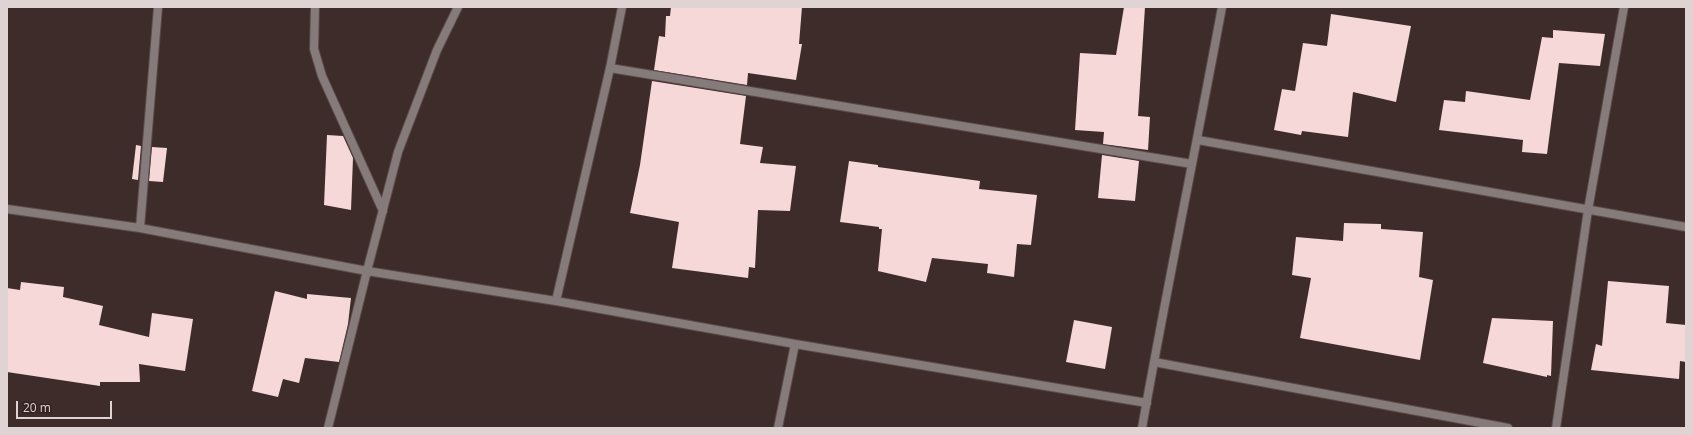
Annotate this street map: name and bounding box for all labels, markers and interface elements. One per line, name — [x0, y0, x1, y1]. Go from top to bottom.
scale bar — [18, 393, 114, 419]
text: 20 m — [23, 399, 51, 416]

